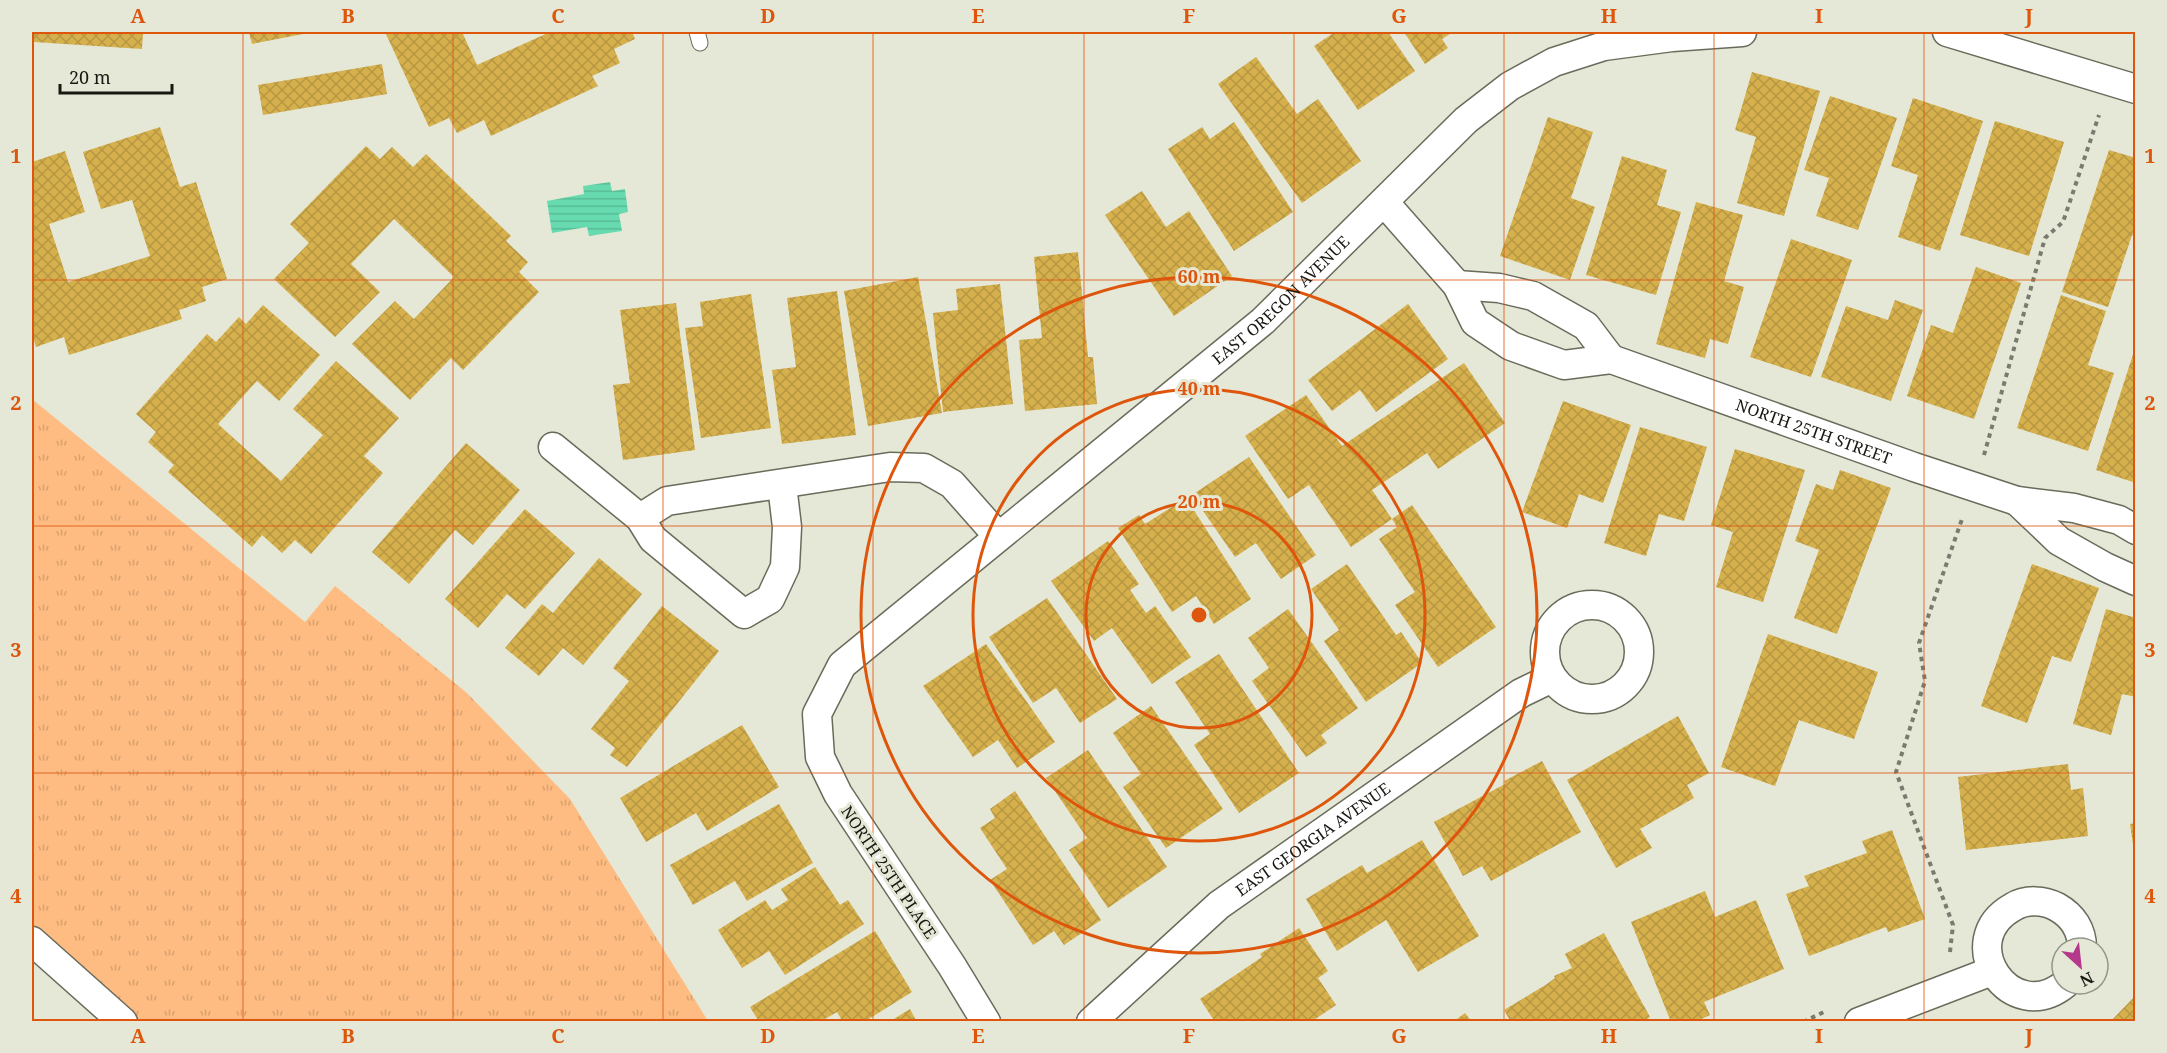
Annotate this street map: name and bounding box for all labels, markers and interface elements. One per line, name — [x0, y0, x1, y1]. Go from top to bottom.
text: A — [130, 2, 146, 29]
text: B — [341, 2, 355, 29]
text: C — [551, 2, 565, 29]
text: D — [760, 2, 776, 29]
text: E — [971, 2, 985, 29]
text: F — [1183, 2, 1195, 29]
text: G — [1391, 2, 1407, 29]
text: H — [1601, 2, 1617, 29]
text: I — [1815, 2, 1823, 29]
text: J — [2024, 2, 2033, 29]
scale bar — [60, 57, 172, 95]
text: 20 m — [69, 65, 111, 89]
text: 1 — [10, 142, 22, 169]
text: 1 — [2144, 142, 2156, 169]
street label: EAST OREGON AVENUE — [1207, 231, 1354, 369]
text: 60 m — [1178, 264, 1221, 288]
text: 40 m — [1178, 376, 1221, 400]
text: 2 — [10, 389, 22, 416]
text: 2 — [2144, 389, 2156, 416]
street label: NORTH 25TH STREET — [1733, 393, 1895, 469]
text: 20 m — [1178, 489, 1221, 513]
centre of rings — [1189, 605, 1209, 625]
text: 3 — [10, 636, 22, 663]
text: 3 — [2144, 636, 2156, 663]
street label: EAST GEORGIA AVENUE — [1231, 777, 1395, 901]
street label: NORTH 25TH PLACE — [836, 801, 942, 943]
text: 4 — [10, 882, 22, 909]
text: 4 — [2144, 882, 2156, 909]
north arrow — [2050, 936, 2110, 996]
text: N — [2076, 967, 2097, 992]
text: A — [130, 1022, 146, 1049]
text: B — [341, 1022, 355, 1049]
text: C — [551, 1022, 565, 1049]
text: D — [760, 1022, 776, 1049]
text: E — [971, 1022, 985, 1049]
text: F — [1183, 1022, 1195, 1049]
text: G — [1391, 1022, 1407, 1049]
text: H — [1601, 1022, 1617, 1049]
text: I — [1815, 1022, 1823, 1049]
text: J — [2024, 1022, 2033, 1049]

